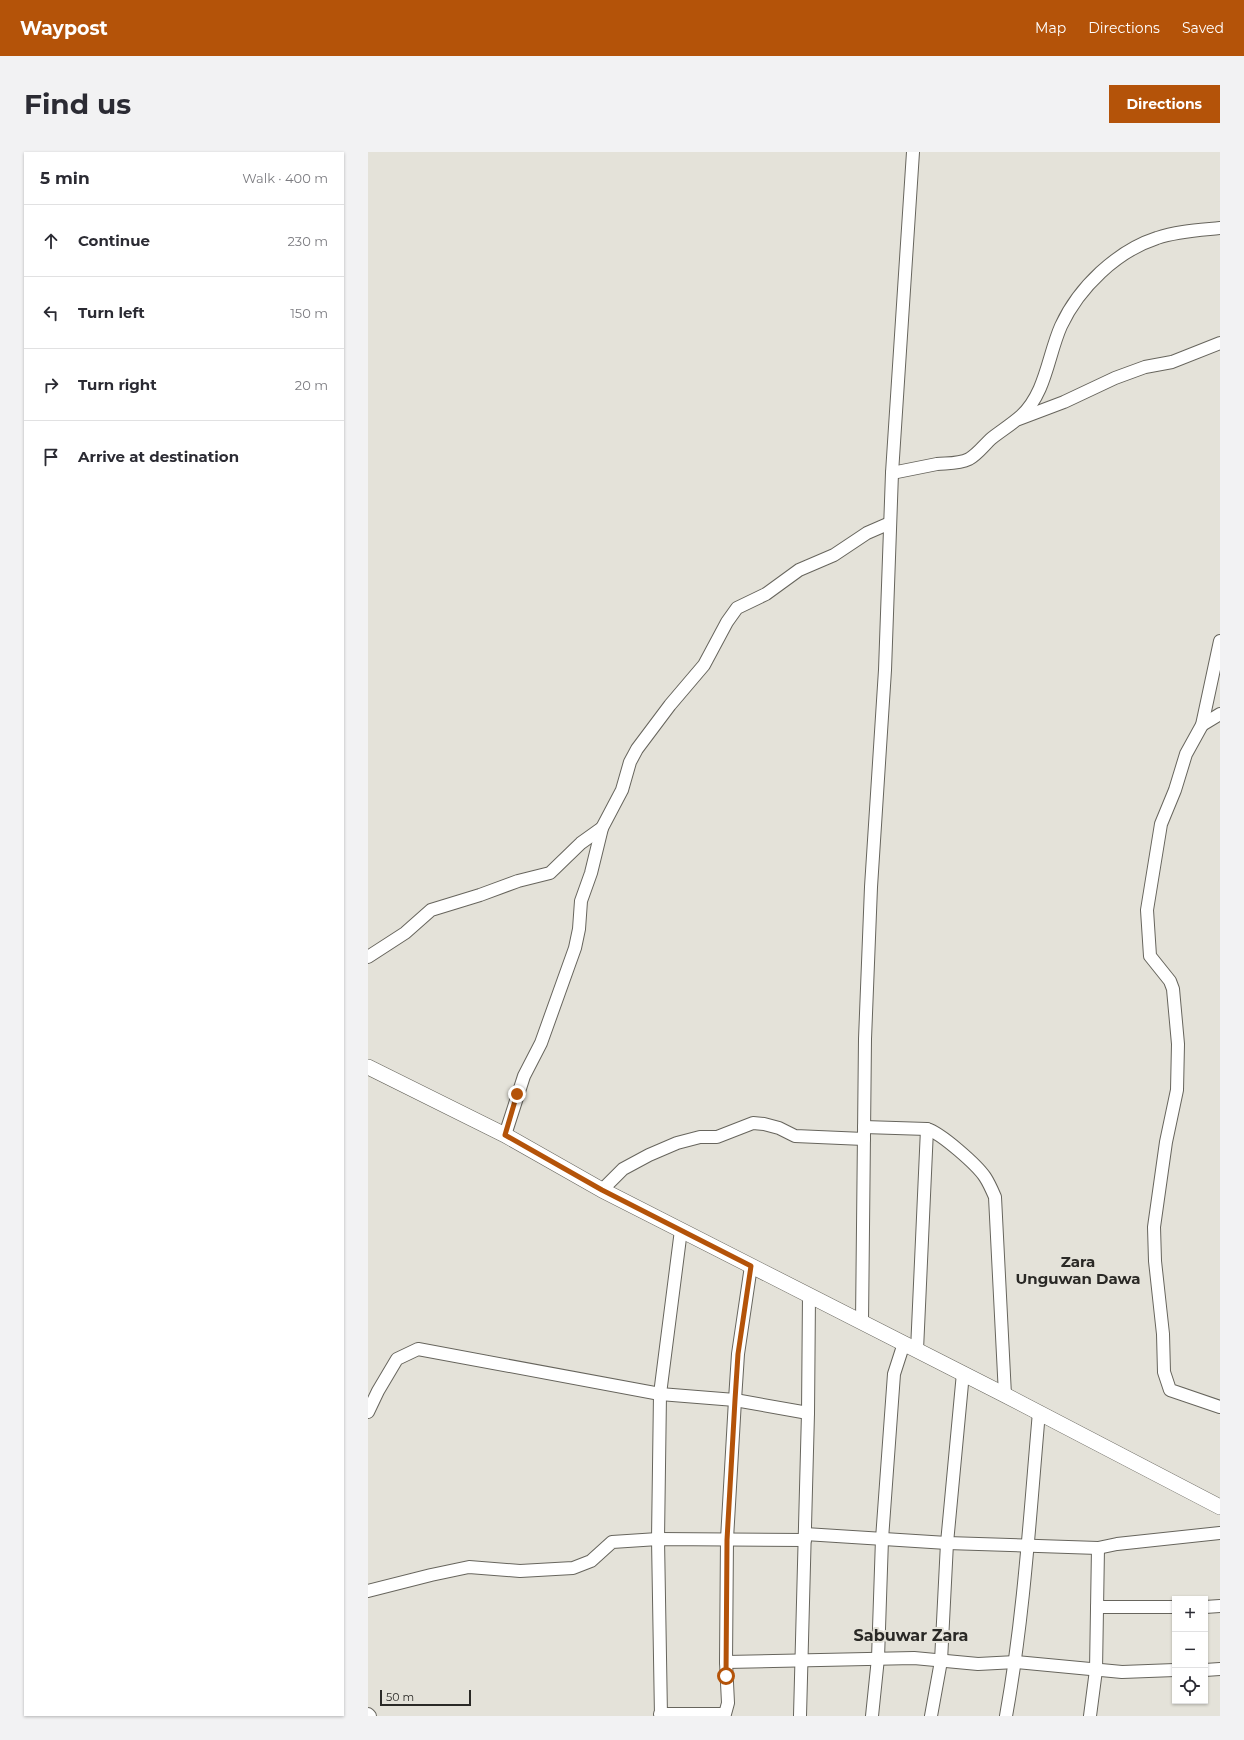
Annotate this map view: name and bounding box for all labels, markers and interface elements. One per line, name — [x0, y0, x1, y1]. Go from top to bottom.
text: Waypost — [20, 17, 108, 40]
text: Map — [1035, 19, 1066, 37]
text: Directions — [1088, 19, 1160, 37]
text: Saved — [1182, 19, 1224, 37]
button: Directions — [1109, 85, 1220, 123]
text: Find us — [24, 87, 131, 121]
text: 5 min — [40, 168, 90, 188]
text: Walk · 400 m — [242, 170, 328, 186]
icon: ahead — [40, 230, 62, 252]
text: Continue — [78, 231, 150, 250]
text: 230 m — [287, 233, 328, 249]
icon: left — [40, 302, 62, 324]
text: Turn left — [78, 303, 145, 322]
text: 150 m — [290, 305, 328, 321]
icon: right — [40, 374, 62, 396]
text: Turn right — [78, 375, 157, 394]
text: 20 m — [295, 377, 328, 393]
icon: arrive — [40, 446, 62, 468]
text: Arrive at destination — [78, 447, 239, 466]
route end — [508, 1085, 526, 1103]
district label: Zara Unguwan Dawa — [1015, 1252, 1141, 1288]
map controls — [1172, 1596, 1208, 1704]
button: + — [1172, 1596, 1208, 1632]
district label: Sabuwar Zara — [854, 1626, 968, 1645]
button: − — [1172, 1632, 1208, 1668]
route start — [717, 1667, 735, 1685]
button: locate — [1172, 1668, 1208, 1704]
scale bar — [380, 1688, 471, 1707]
text: 50 m — [386, 1690, 414, 1704]

